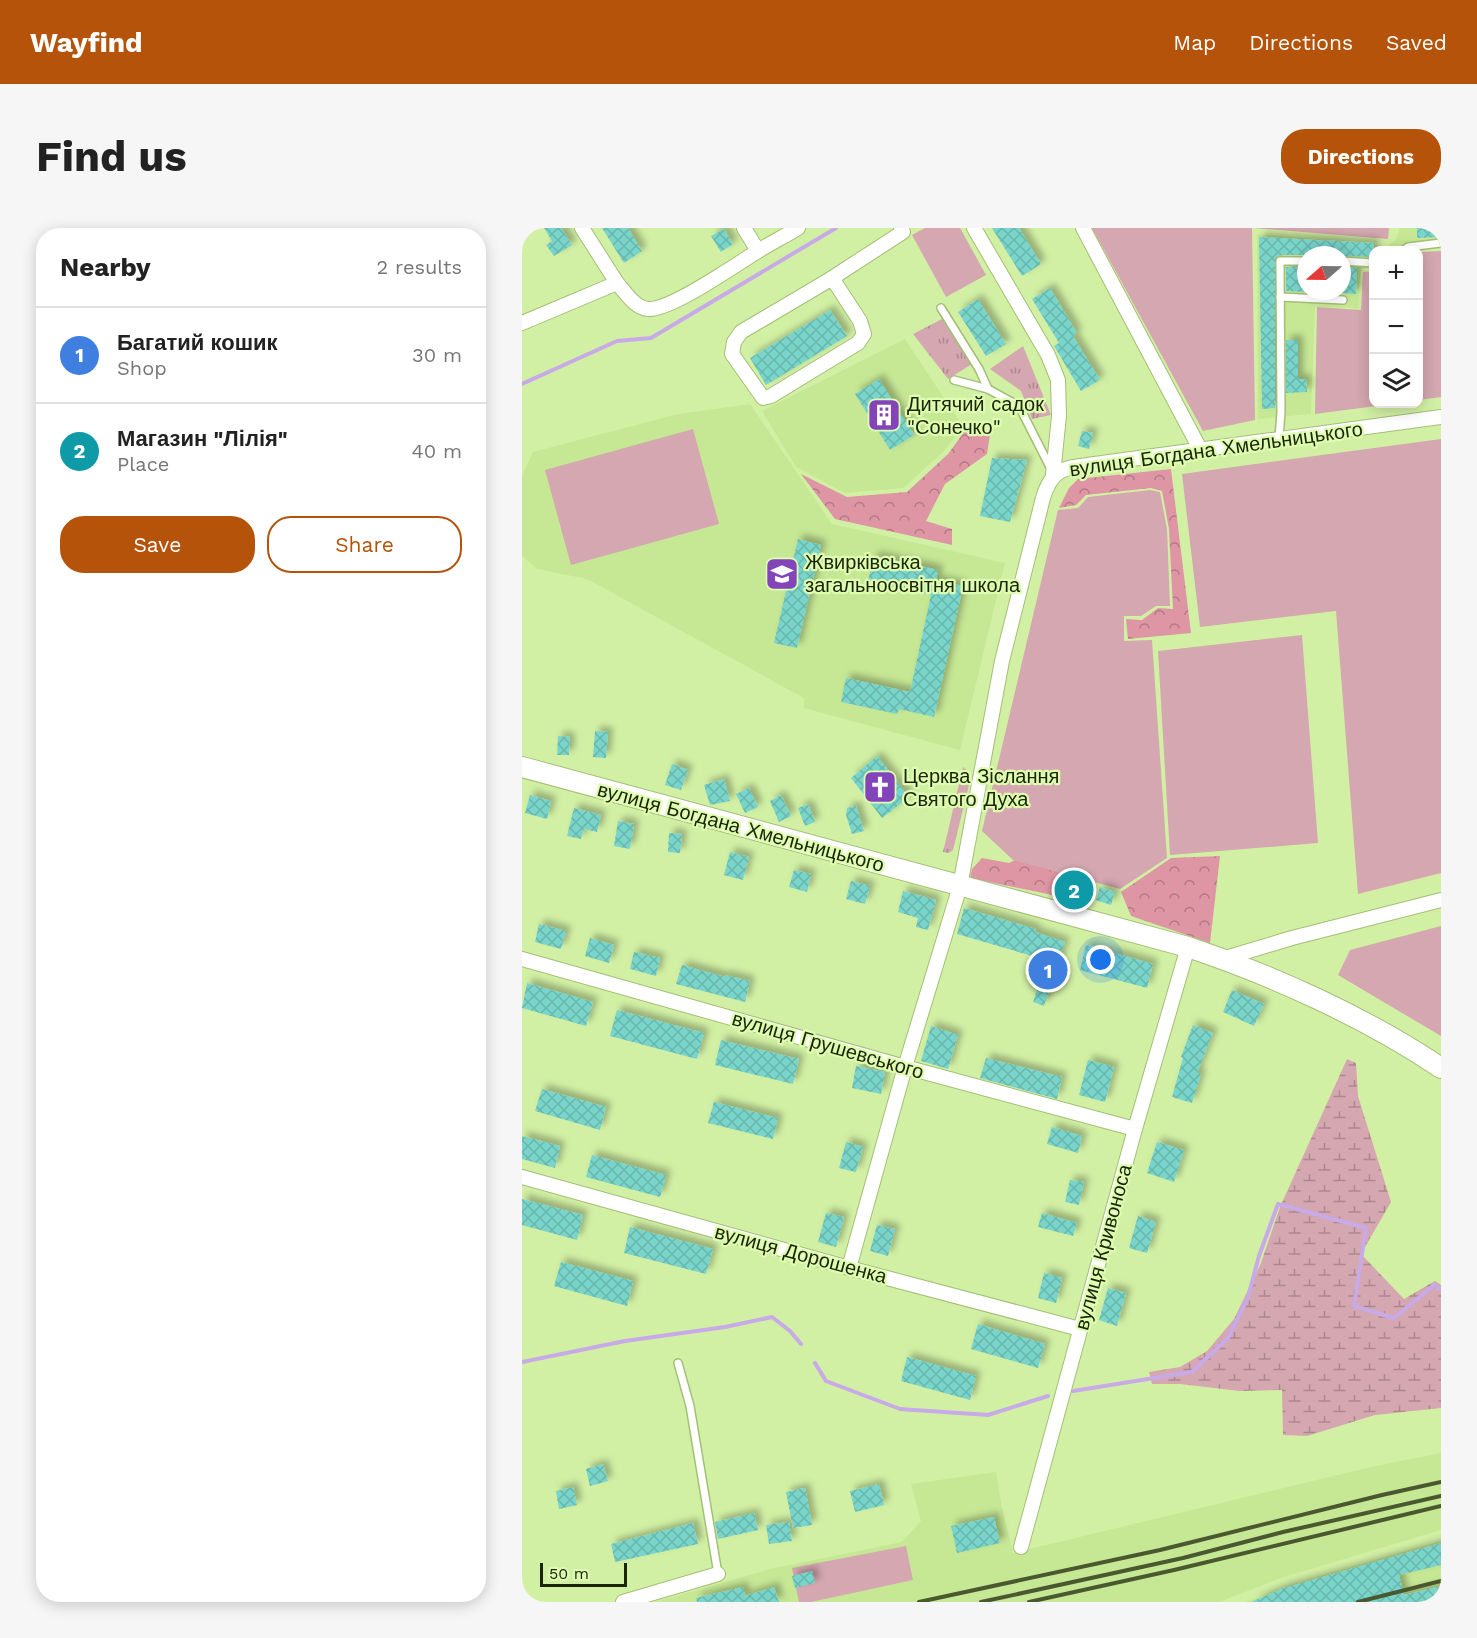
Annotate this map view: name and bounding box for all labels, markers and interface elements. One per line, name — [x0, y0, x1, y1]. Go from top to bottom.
text: Wayfind — [30, 26, 143, 59]
text: Map — [1173, 30, 1216, 55]
text: Directions — [1249, 30, 1353, 55]
text: Saved — [1386, 30, 1447, 55]
button: Directions — [1281, 129, 1441, 184]
text: Find us — [36, 132, 187, 181]
north arrow — [1297, 246, 1351, 300]
map controls — [1369, 246, 1423, 408]
button: + — [1369, 246, 1423, 300]
text: Nearby — [60, 252, 151, 282]
text: 2 results — [377, 255, 462, 279]
button: − — [1369, 300, 1423, 354]
text: Багатий кошик — [117, 330, 278, 355]
text: 1 — [75, 343, 84, 367]
text: 30 m — [412, 343, 462, 367]
button: layers — [1369, 354, 1423, 408]
text: Shop — [117, 356, 167, 380]
place label: Дитячий садок "Сонечко" — [907, 392, 1044, 439]
building icon: Дитячий садок "Сонечко" — [866, 397, 902, 433]
street label: вулиця Богдана Хмельницького — [1068, 417, 1364, 481]
text: Магазин "Лілія" — [117, 426, 288, 451]
text: 2 — [74, 439, 85, 463]
text: 40 m — [411, 439, 462, 463]
text: Place — [117, 452, 169, 476]
button: Save — [60, 516, 255, 573]
button: Share — [267, 516, 462, 573]
place label: Жвирківська загальноосвітня школа — [805, 550, 1021, 597]
school or university icon: Жвирківська загальноосвітня школа — [764, 556, 800, 592]
place label: Церква Зіслання Святого Духа — [903, 764, 1059, 811]
church icon: Церква Зіслання Святого Духа — [862, 769, 898, 805]
street label: вулиця Богдана Хмельницького — [595, 777, 887, 877]
pin: 2 — [1054, 868, 1094, 912]
your location — [1086, 945, 1115, 974]
pin: 1 — [1028, 948, 1068, 992]
street label: вулиця Грушевського — [729, 1006, 927, 1084]
street label: вулиця Кривоноса — [1069, 1161, 1137, 1332]
street label: вулиця Дорошенка — [712, 1219, 891, 1289]
scale bar — [540, 1560, 627, 1588]
text: 50 m — [549, 1564, 589, 1583]

